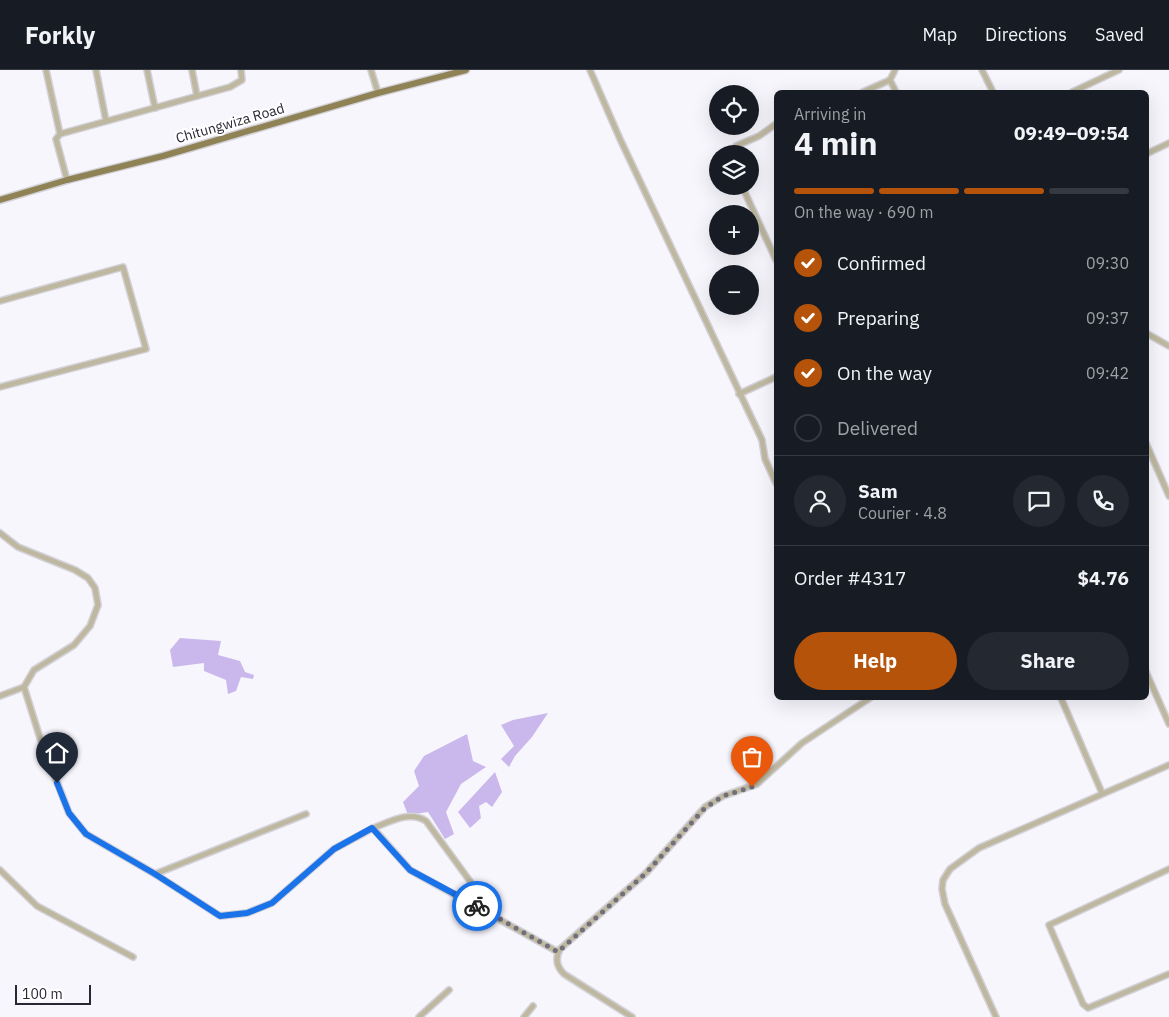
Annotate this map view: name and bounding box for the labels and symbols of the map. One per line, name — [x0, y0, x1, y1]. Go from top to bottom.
street label: Chitungwiza Road — [174, 99, 286, 147]
pin — [36, 732, 78, 783]
pin — [731, 736, 773, 787]
courier — [452, 881, 502, 931]
scale bar — [15, 982, 91, 1005]

